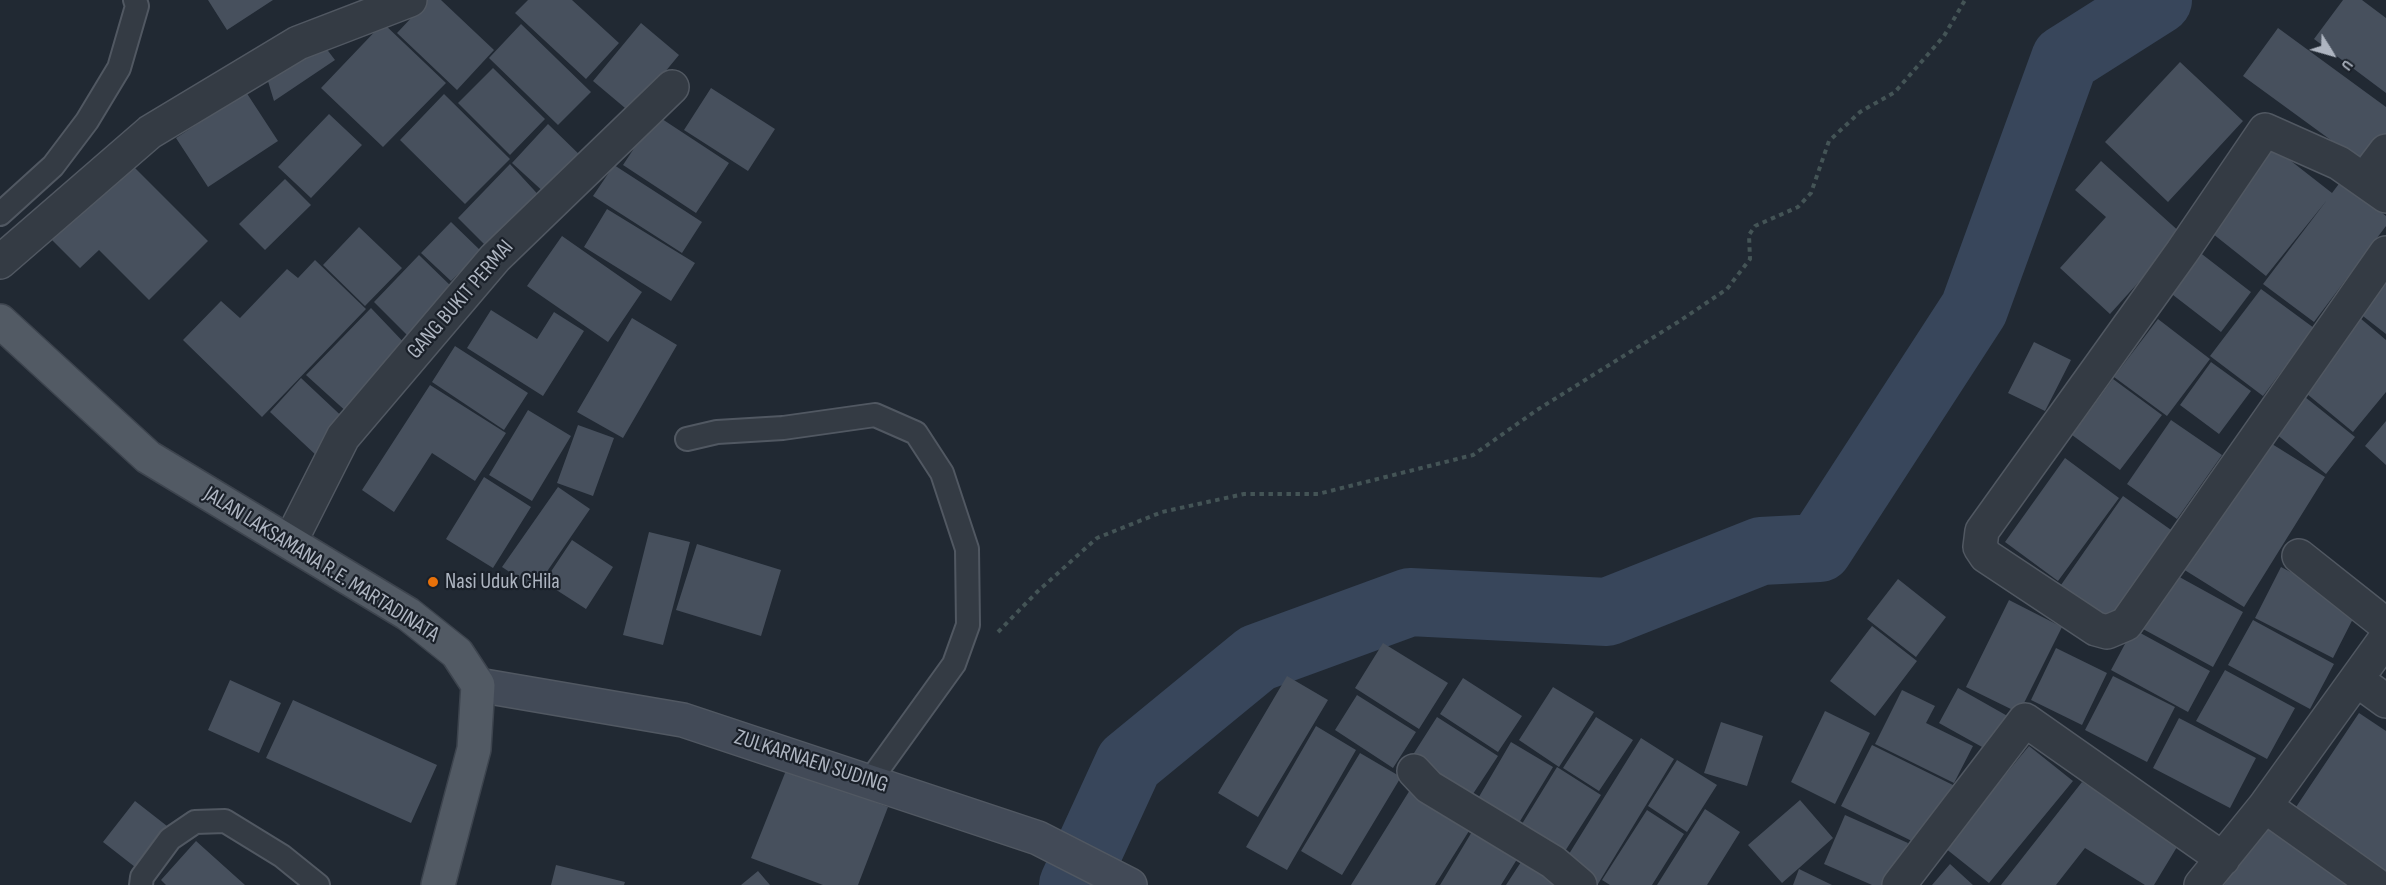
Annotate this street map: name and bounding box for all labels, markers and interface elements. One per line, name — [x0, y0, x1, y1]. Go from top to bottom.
north arrow — [2302, 24, 2362, 84]
text: U — [2337, 56, 2357, 74]
street label: GANG BUKIT PERMAI — [402, 235, 520, 365]
street label: JALAN LAKSAMANA R.E. MARTADINATA — [198, 482, 444, 648]
place label: Nasi Uduk CHila — [445, 569, 560, 595]
marker: Nasi Uduk CHila — [426, 575, 440, 589]
street label: ZULKARNAEN SUDING — [731, 725, 891, 799]

